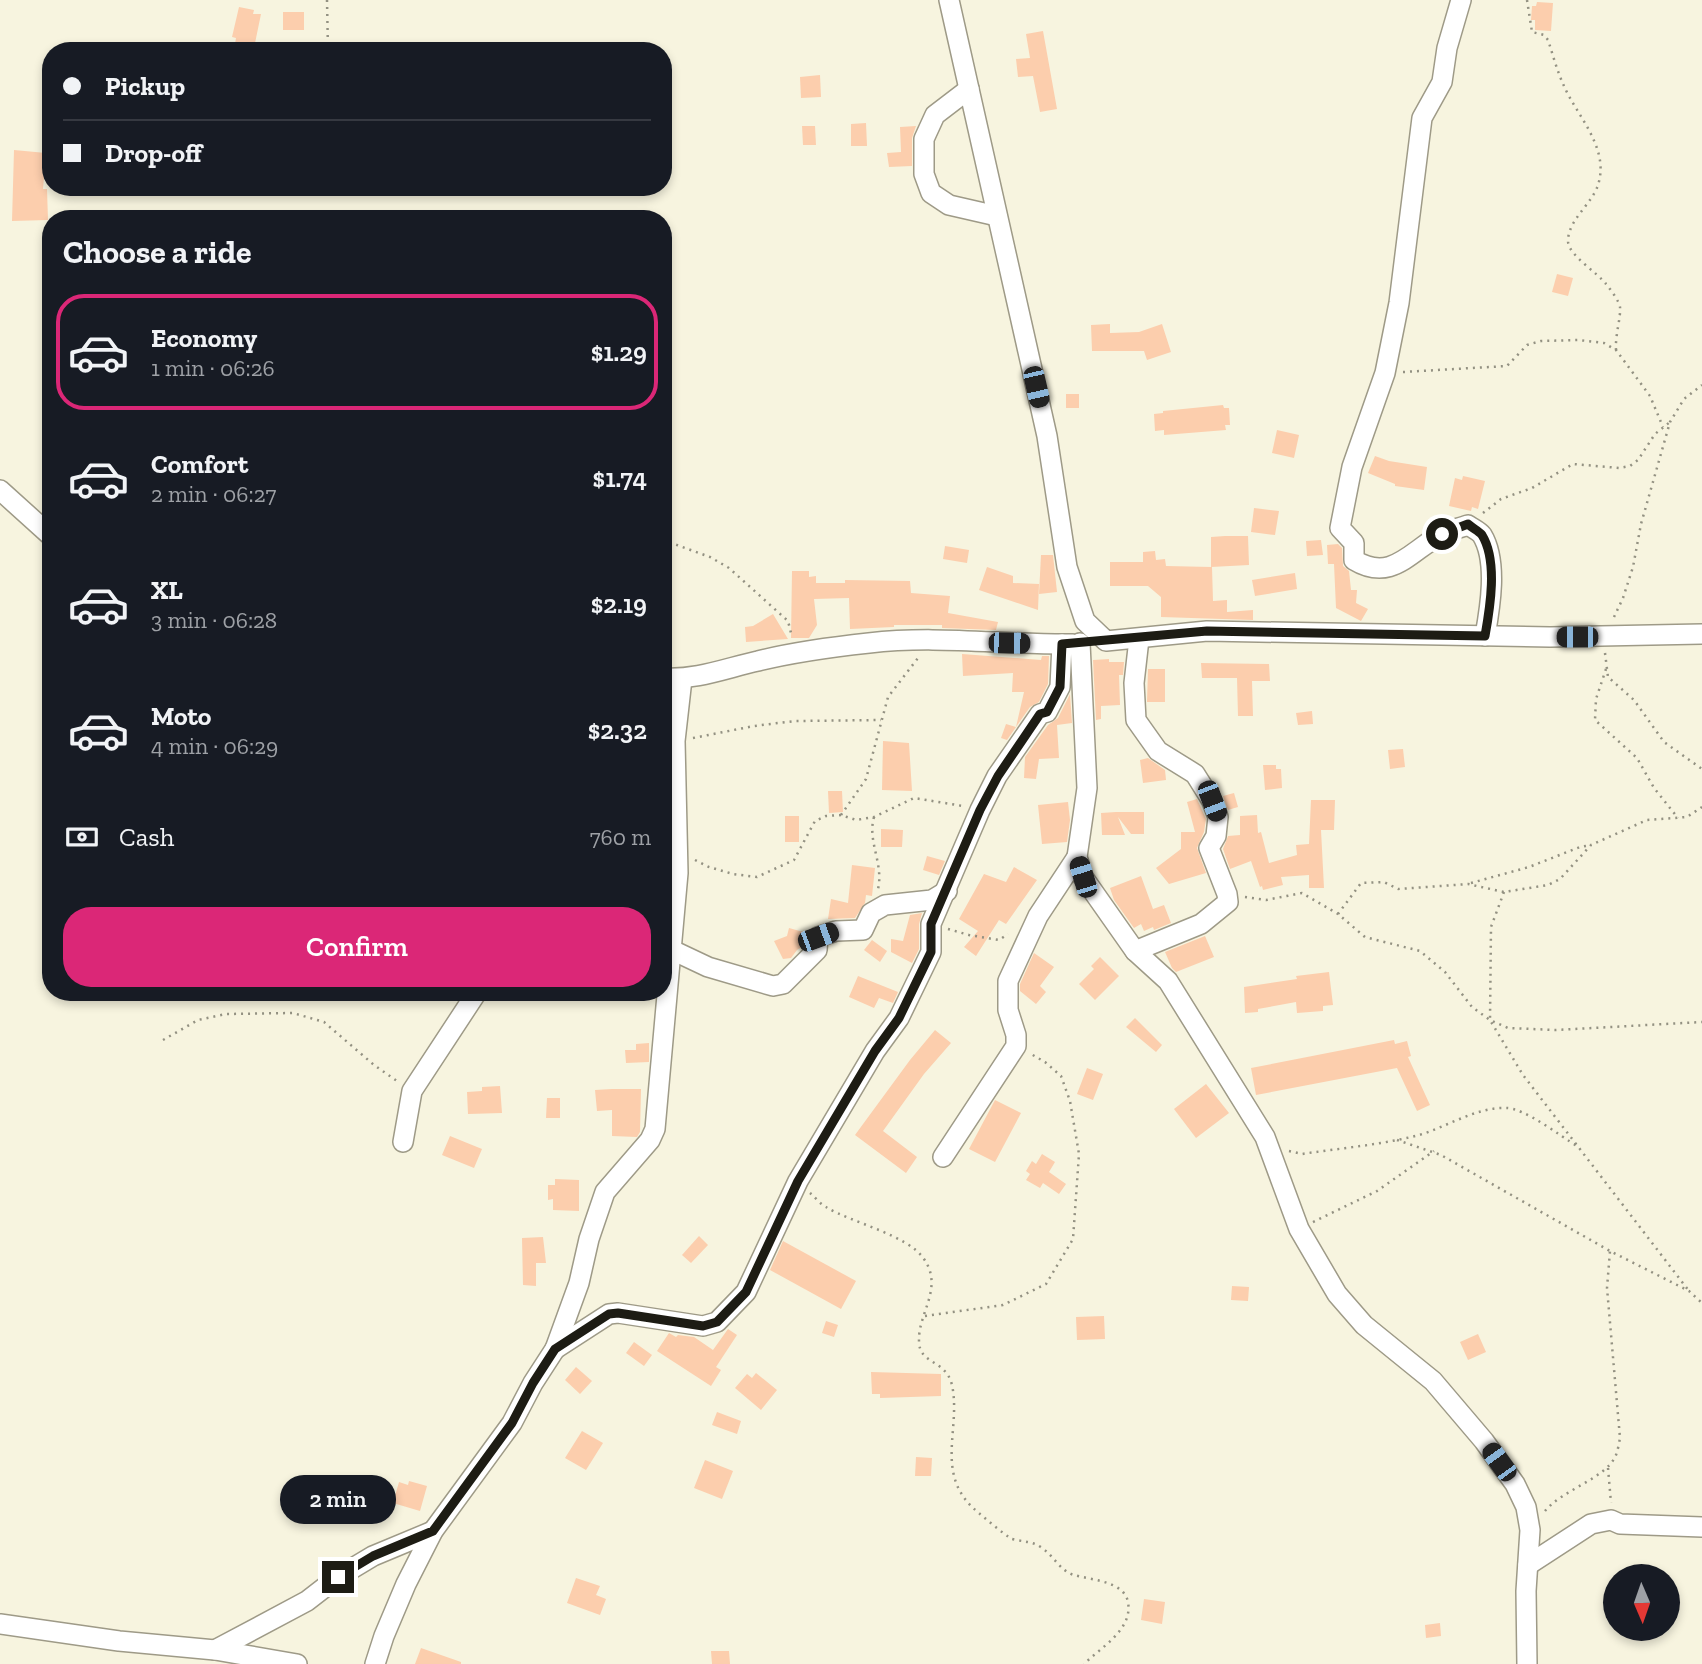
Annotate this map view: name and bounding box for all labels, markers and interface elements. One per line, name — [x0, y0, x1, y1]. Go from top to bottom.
text: Pickup — [105, 70, 185, 102]
text: Drop-off — [105, 137, 202, 169]
text: Choose a ride — [63, 233, 251, 271]
icon: car — [67, 321, 130, 384]
text: Economy — [151, 322, 257, 354]
text: $1.29 — [591, 336, 647, 368]
text: 1 min · 06:26 — [151, 354, 275, 382]
car — [1022, 364, 1051, 410]
icon: car — [67, 447, 130, 510]
text: Comfort — [151, 448, 248, 480]
text: $1.74 — [593, 462, 647, 494]
text: 2 min · 06:27 — [151, 480, 276, 508]
route start — [1426, 518, 1458, 550]
icon: car — [67, 573, 130, 636]
text: XL — [151, 574, 183, 606]
text: $2.19 — [591, 588, 647, 620]
text: 3 min · 06:28 — [151, 606, 277, 634]
car — [1557, 627, 1599, 648]
car — [988, 632, 1031, 654]
icon: car — [67, 699, 130, 762]
text: Moto — [151, 700, 211, 732]
text: $2.32 — [588, 714, 647, 746]
text: 4 min · 06:29 — [151, 732, 278, 760]
car — [1195, 778, 1230, 824]
icon: cash — [63, 818, 101, 856]
text: Cash — [119, 821, 174, 853]
text: 760 m — [590, 823, 651, 851]
car — [1067, 854, 1100, 900]
button: Confirm — [63, 907, 651, 987]
car — [795, 920, 842, 954]
car — [1479, 1439, 1520, 1485]
callout: 2 min — [280, 1476, 396, 1524]
text: 2 min — [309, 1485, 367, 1513]
route end — [322, 1561, 354, 1593]
north arrow — [1603, 1564, 1680, 1642]
map controls — [1603, 1564, 1680, 1641]

